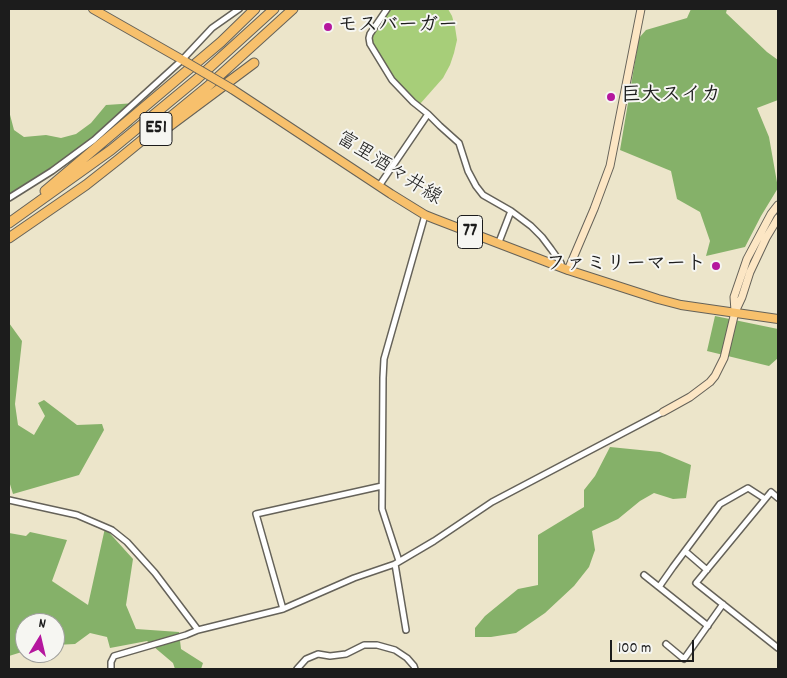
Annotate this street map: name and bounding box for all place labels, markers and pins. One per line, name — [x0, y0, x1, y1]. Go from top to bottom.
place label: モスバーガー — [338, 15, 458, 39]
marker: モスバーガー — [322, 21, 334, 33]
place label: 巨大スイカ — [621, 85, 721, 109]
marker: 巨大スイカ — [605, 91, 617, 103]
place label: ファミリーマート — [546, 254, 706, 278]
marker: ファミリーマート — [710, 260, 722, 272]

